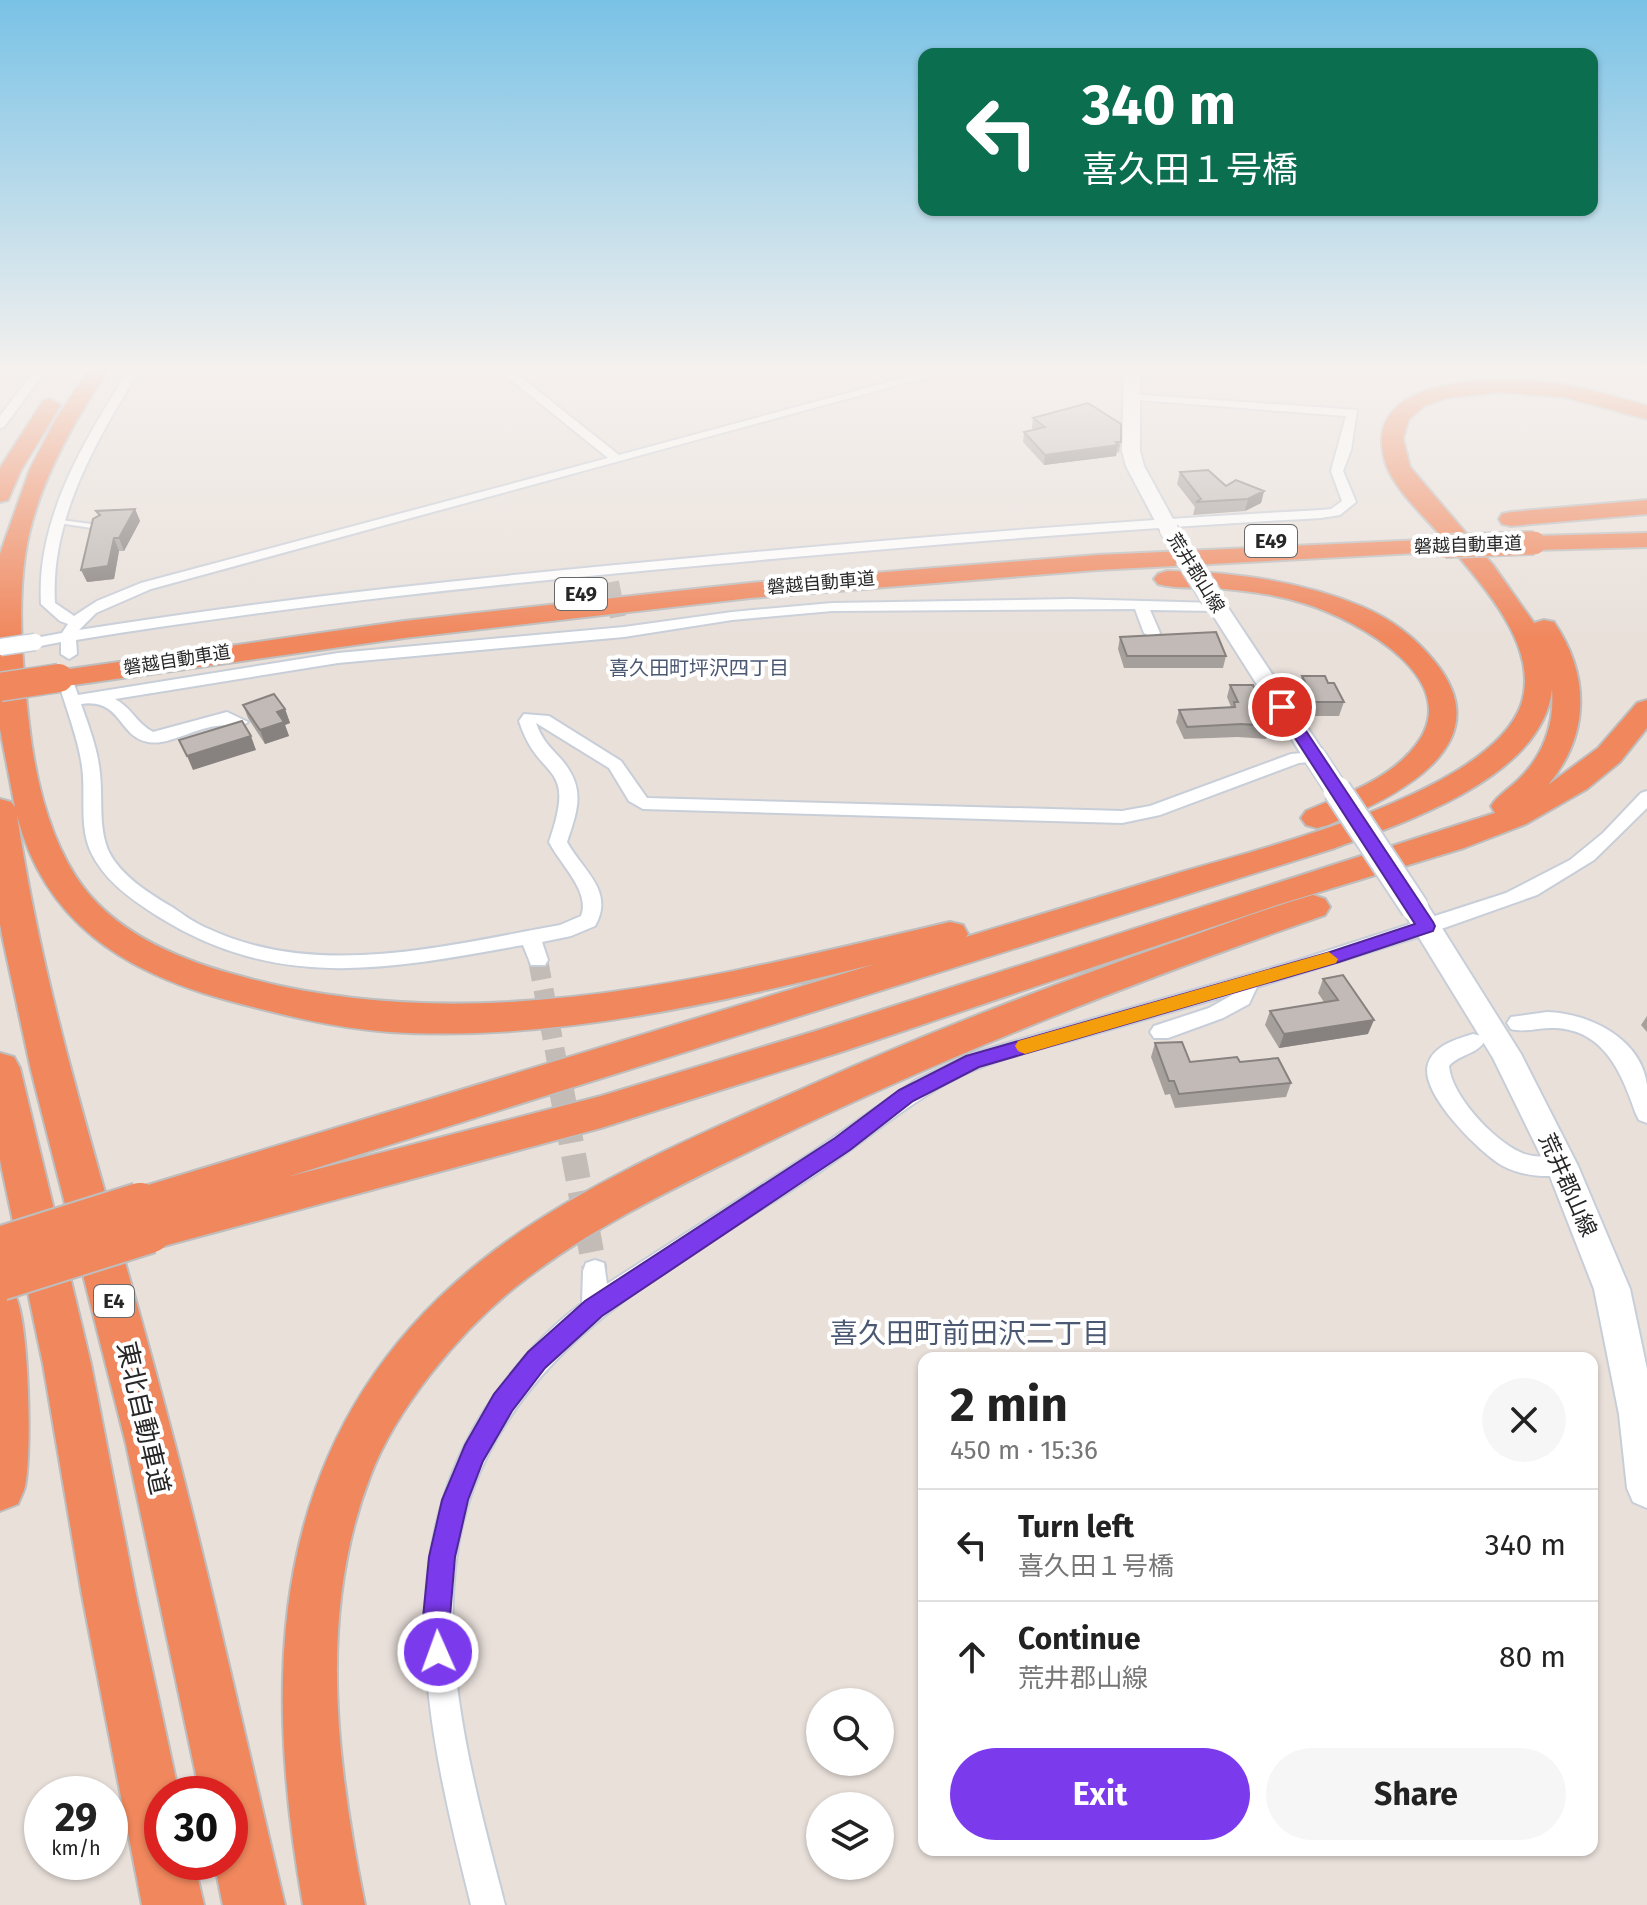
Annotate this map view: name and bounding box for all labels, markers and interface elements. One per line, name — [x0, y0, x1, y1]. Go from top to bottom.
text: 340 m — [1082, 72, 1236, 139]
icon: left — [950, 80, 1054, 184]
text: 喜久田１号橋 — [1082, 148, 1298, 192]
road number: E49 — [1245, 525, 1297, 557]
street label: 荒井郡山線 — [1163, 529, 1229, 617]
street label: 磐越自動車道 — [1414, 532, 1522, 558]
street label: 磐越自動車道 — [766, 567, 876, 599]
road number: E49 — [555, 578, 607, 610]
street label: 磐越自動車道 — [122, 641, 232, 679]
district label: 喜久田町坪沢四丁目 — [609, 656, 789, 680]
pin — [1248, 673, 1316, 741]
icon: arrive — [1260, 685, 1304, 729]
street label: 荒井郡山線 — [1533, 1129, 1603, 1241]
road number: E4 — [94, 1285, 134, 1317]
district label: 喜久田町前田沢二丁目 — [830, 1317, 1110, 1350]
street label: 東北自動車道 — [110, 1339, 176, 1497]
text: 2 min — [950, 1376, 1068, 1434]
button: close — [1482, 1378, 1566, 1462]
text: 450 m · 15:36 — [950, 1435, 1098, 1466]
text: Turn left — [1018, 1509, 1134, 1545]
icon: left — [950, 1523, 994, 1567]
text: 340 m — [1485, 1527, 1566, 1563]
text: 喜久田１号橋 — [1018, 1551, 1174, 1582]
position arrow — [396, 1610, 480, 1694]
text: Continue — [1018, 1621, 1141, 1657]
icon: ahead — [950, 1635, 994, 1679]
text: 80 m — [1499, 1639, 1566, 1675]
text: 荒井郡山線 — [1018, 1663, 1148, 1694]
map controls — [806, 1688, 894, 1880]
button: search — [806, 1688, 894, 1776]
button: Exit — [950, 1748, 1250, 1840]
button: Share — [1266, 1748, 1566, 1840]
speed limit sign: 30 — [144, 1776, 248, 1880]
button: layers — [806, 1792, 894, 1880]
text: 29 — [55, 1794, 97, 1842]
text: km/h — [51, 1836, 101, 1860]

